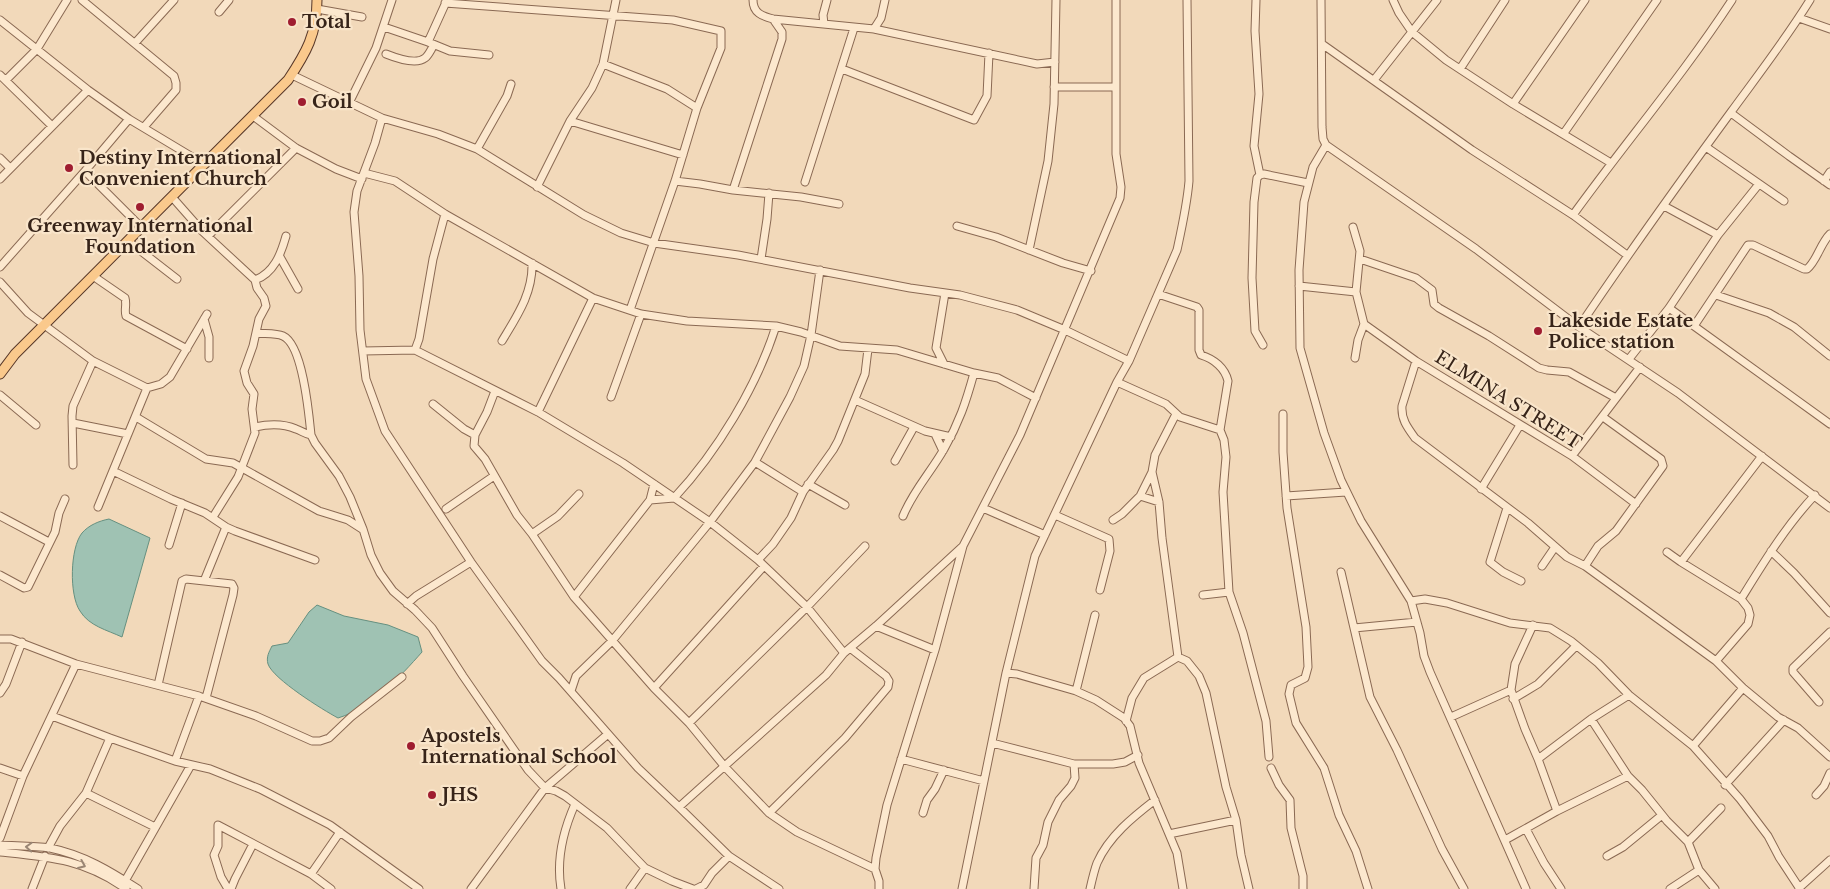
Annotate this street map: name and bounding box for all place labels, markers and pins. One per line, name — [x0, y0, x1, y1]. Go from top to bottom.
place label: Total — [302, 11, 352, 33]
marker: Total — [286, 16, 298, 28]
place label: Goil — [312, 91, 353, 113]
marker: Goil — [296, 96, 308, 108]
place label: Destiny International Convenient Church — [79, 147, 283, 190]
marker: Destiny International Convenient Church — [63, 162, 75, 174]
marker: Greenway International Foundation — [134, 201, 146, 213]
place label: Greenway International Foundation — [27, 215, 253, 258]
place label: Lakeside Estate Police station — [1548, 310, 1693, 353]
marker: Lakeside Estate Police station — [1532, 325, 1544, 337]
place label: Apostels International School — [420, 725, 617, 768]
marker: Apostels International School — [405, 740, 417, 752]
place label: JHS — [438, 784, 478, 806]
marker: JHS — [426, 789, 438, 801]

